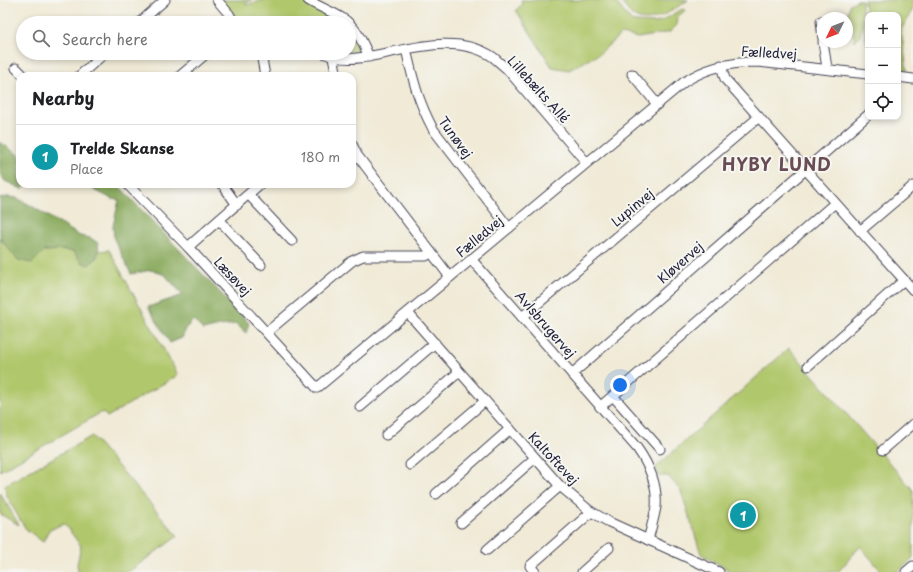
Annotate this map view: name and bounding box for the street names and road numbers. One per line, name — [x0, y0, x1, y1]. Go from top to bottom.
street label: Fælledvej — [740, 41, 798, 63]
street label: Lillebælts Allé — [504, 51, 574, 127]
street label: Tunøvej — [434, 112, 478, 162]
street label: Lupinvej — [607, 184, 657, 230]
street label: Fælledvej — [451, 211, 507, 261]
street label: Kløvervej — [653, 237, 707, 287]
street label: Læsøvej — [210, 252, 256, 300]
street label: Avlsbrugervej — [511, 286, 581, 362]
street label: Kaltoftevej — [525, 427, 583, 489]

